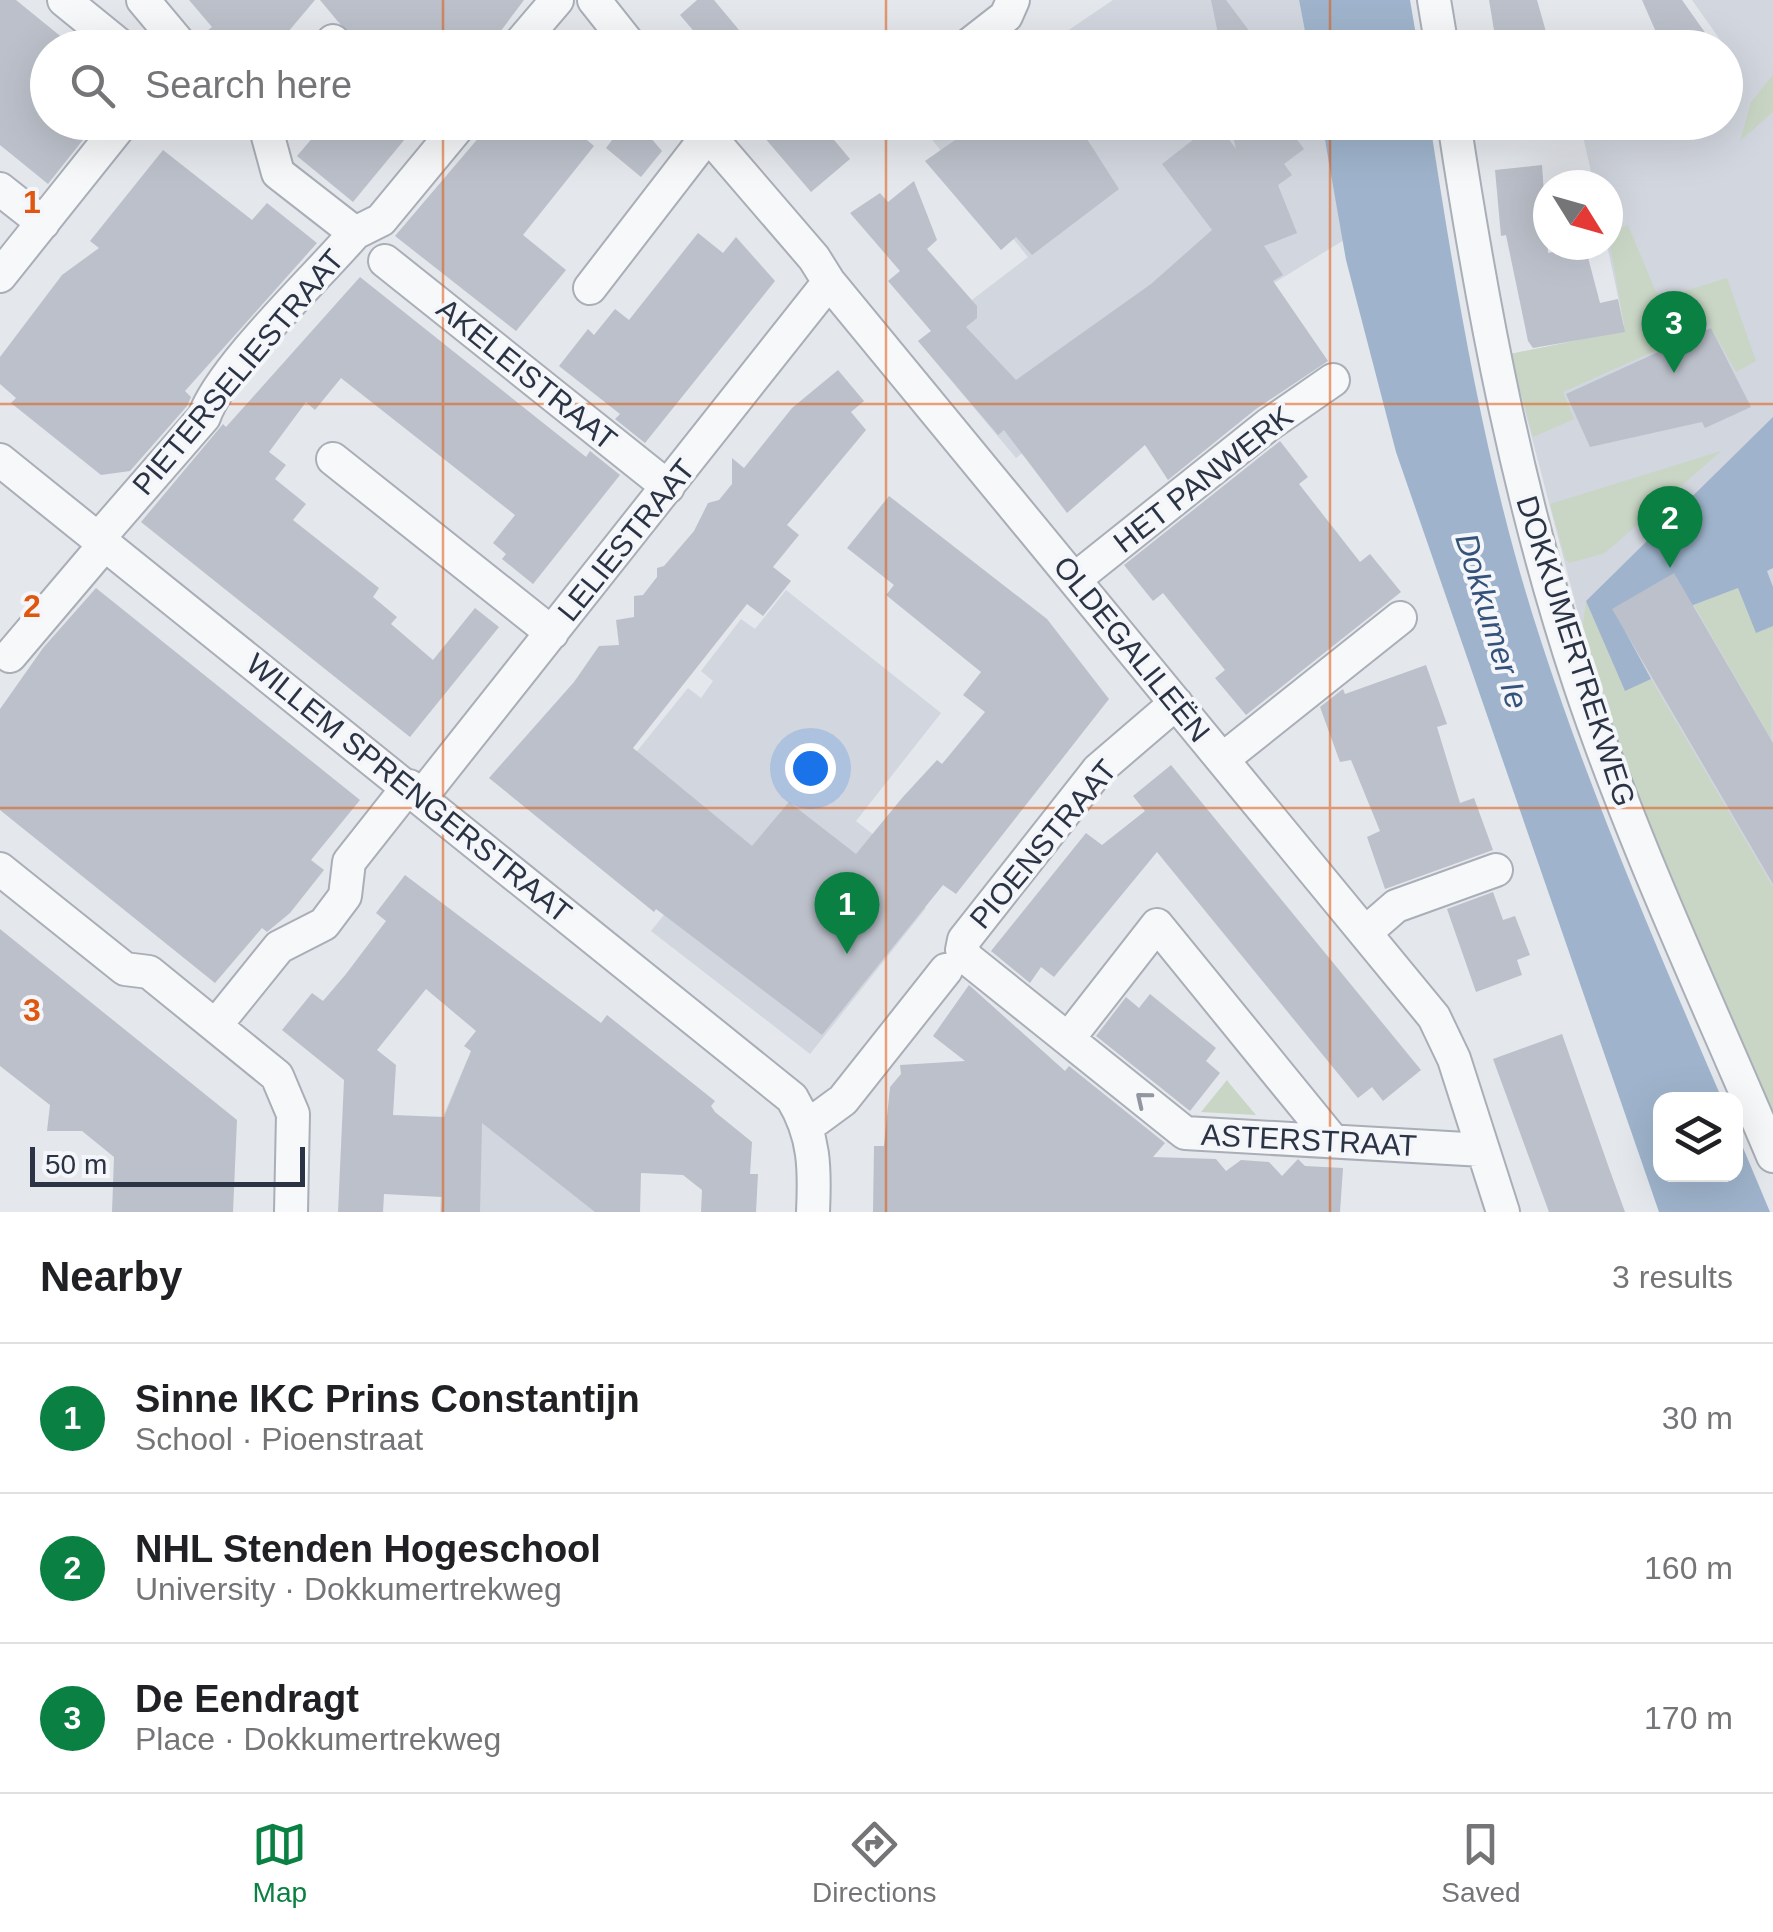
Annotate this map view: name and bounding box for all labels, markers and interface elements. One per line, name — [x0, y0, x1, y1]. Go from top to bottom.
search box — [30, 30, 1743, 140]
icon: search — [65, 58, 120, 113]
text: Search here — [145, 64, 352, 106]
north arrow — [1533, 170, 1623, 260]
text: 1 — [23, 184, 41, 220]
street label: PIETERSELIESTRAAT — [126, 243, 350, 501]
pin: 3 — [1642, 290, 1706, 373]
street label: AKELEISTRAAT — [431, 292, 623, 456]
street label: HET PANWERK — [1107, 399, 1299, 559]
street label: LELIESTRAAT — [551, 453, 701, 627]
pin: 2 — [1638, 486, 1702, 568]
street label: DOKKUMERTREKWEG — [1510, 492, 1642, 810]
water label: Dokkumer Ie — [1448, 529, 1536, 713]
street label: OLDEGALILEËN — [1047, 550, 1217, 748]
text: 2 — [23, 588, 41, 624]
street label: WILLEM SPRENGERSTRAAT — [240, 647, 578, 929]
your location — [785, 743, 836, 794]
street label: PIOENSTRAAT — [963, 753, 1123, 935]
pin: 1 — [814, 872, 880, 954]
text: 3 — [23, 992, 41, 1028]
map controls — [1653, 1092, 1743, 1182]
button: layers — [1653, 1092, 1743, 1182]
one-way arrow — [1136, 1093, 1154, 1111]
street label: ASTERSTRAAT — [1200, 1118, 1418, 1162]
scale bar — [30, 1142, 305, 1186]
text: 50 m — [45, 1149, 107, 1180]
text: Nearby — [40, 1253, 182, 1300]
text: 3 results — [1612, 1259, 1733, 1295]
text: Sinne IKC Prins Constantijn — [135, 1378, 640, 1420]
text: 1 — [64, 1400, 81, 1436]
text: 30 m — [1662, 1400, 1733, 1436]
text: School · Pioenstraat — [135, 1421, 423, 1457]
text: NHL Stenden Hogeschool — [135, 1528, 601, 1570]
text: 2 — [64, 1550, 81, 1586]
text: 160 m — [1644, 1550, 1733, 1586]
text: University · Dokkumertrekweg — [135, 1571, 562, 1607]
text: De Eendragt — [135, 1678, 359, 1720]
text: 3 — [64, 1700, 81, 1736]
text: 170 m — [1644, 1700, 1733, 1736]
text: Place · Dokkumertrekweg — [135, 1721, 501, 1757]
tab: Map — [252, 1817, 307, 1909]
tab: Directions — [812, 1817, 937, 1909]
tab: Saved — [1441, 1817, 1521, 1909]

